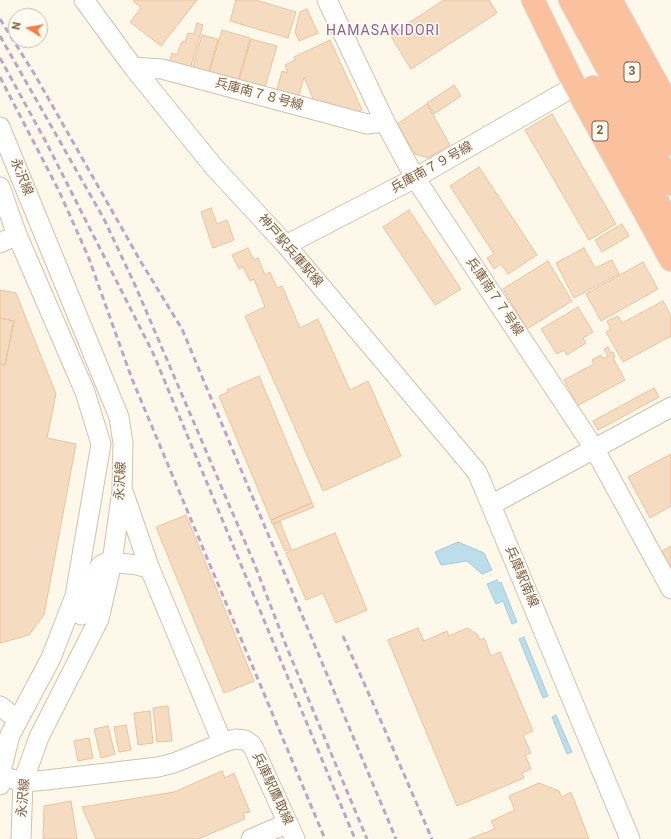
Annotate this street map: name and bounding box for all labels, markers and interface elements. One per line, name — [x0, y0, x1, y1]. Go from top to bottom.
north arrow — [8, 8, 48, 48]
text: N — [10, 21, 24, 31]
district label: HAMASAKIDORI — [326, 23, 440, 39]
road number: 3 — [624, 62, 640, 82]
street label: 兵庫南７８号線 — [213, 76, 305, 114]
road number: 2 — [592, 121, 608, 141]
street label: 兵庫南７９号線 — [388, 139, 476, 197]
street label: 永沢線 — [6, 156, 36, 198]
street label: 神戸駅兵庫駅線 — [254, 212, 326, 290]
street label: 兵庫南７７号線 — [462, 255, 526, 339]
street label: 永沢線 — [112, 461, 130, 501]
street label: 兵庫駅南線 — [501, 544, 541, 610]
street label: 兵庫駅鷹取線 — [248, 750, 296, 828]
street label: 永沢線 — [15, 778, 33, 818]

